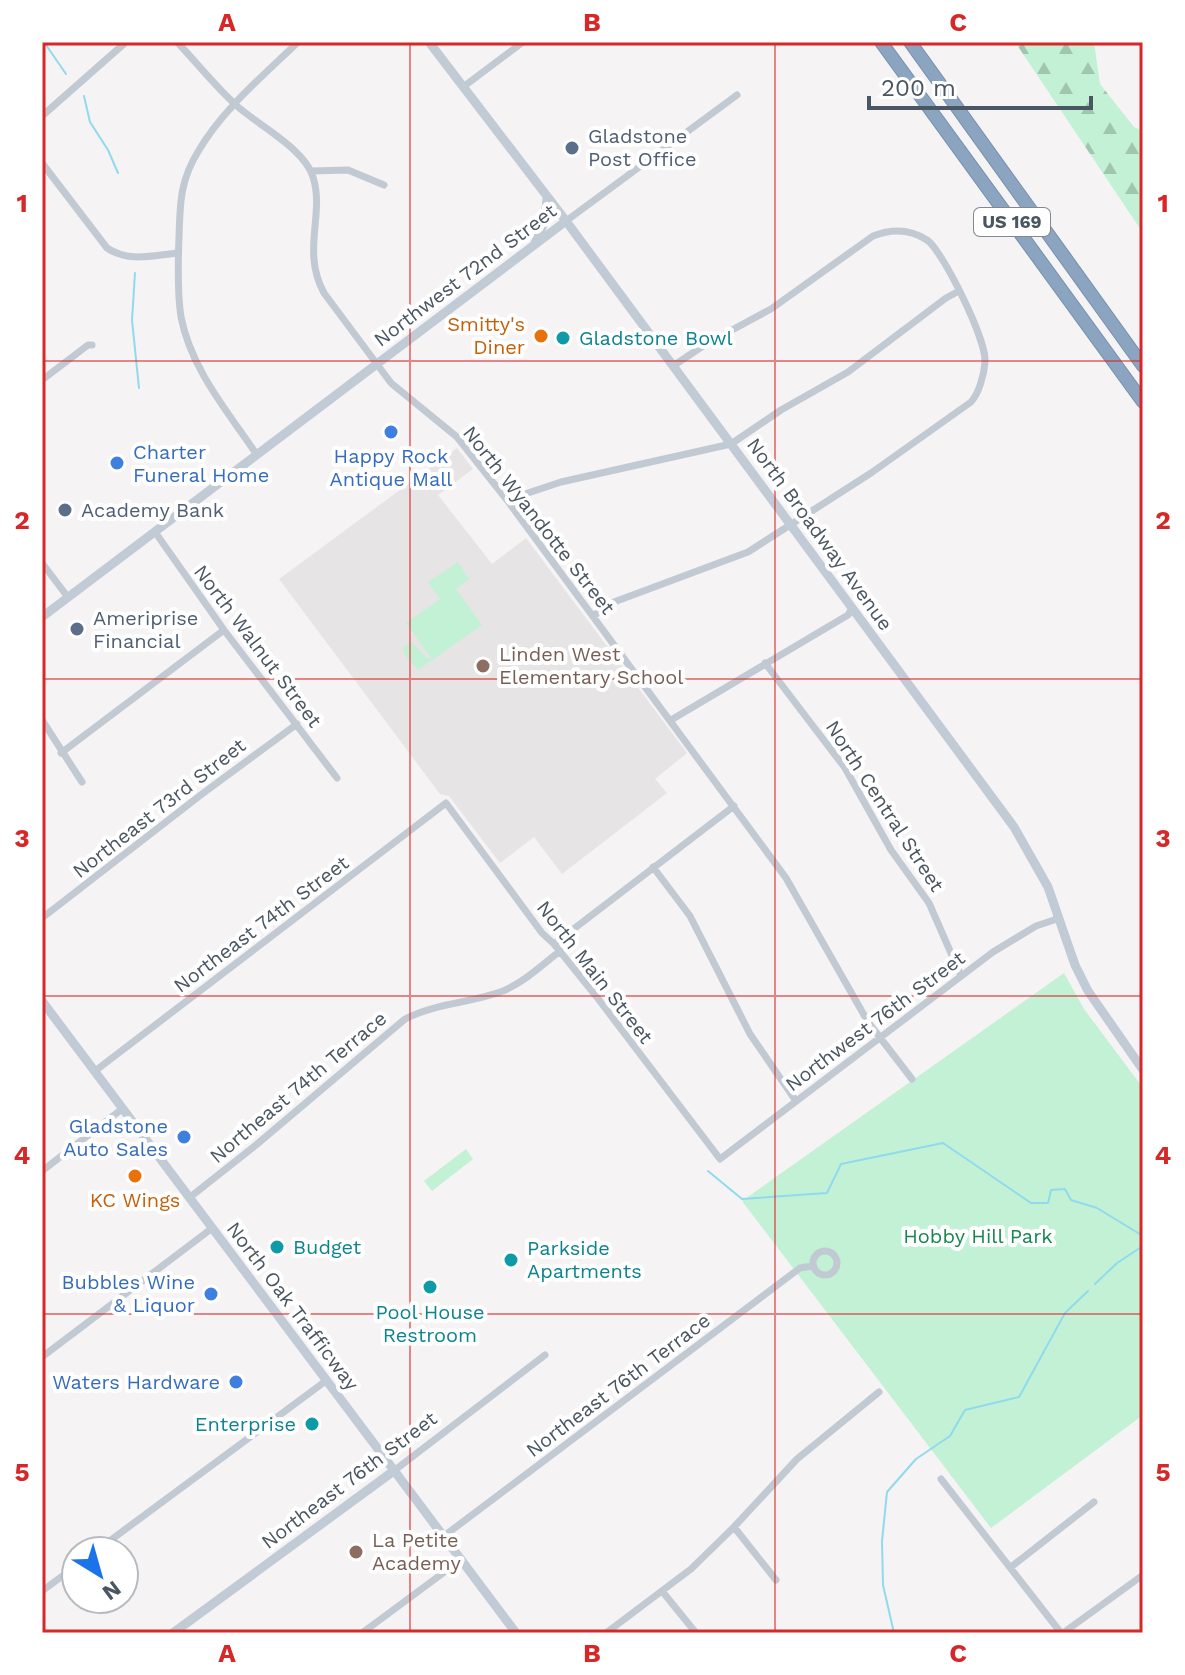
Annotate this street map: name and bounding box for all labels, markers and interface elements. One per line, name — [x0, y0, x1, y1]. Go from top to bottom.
text: A — [218, 7, 236, 37]
text: B — [583, 7, 601, 37]
text: C — [949, 7, 967, 37]
scale bar — [869, 60, 1091, 110]
text: 200 m — [881, 74, 956, 102]
place label: Gladstone Post Office — [588, 124, 697, 171]
marker: Gladstone Post Office — [563, 139, 581, 157]
text: 1 — [16, 188, 28, 218]
text: 1 — [1157, 188, 1169, 218]
street label: Northwest 72nd Street — [369, 198, 562, 352]
road number: US 169 — [974, 208, 1050, 236]
place label: Smitty's Diner — [447, 312, 525, 359]
place label: Gladstone Bowl — [579, 326, 733, 350]
marker: Smitty's Diner — [532, 327, 550, 345]
marker: Gladstone Bowl — [554, 329, 572, 347]
street label: North Wyandotte Street — [458, 421, 620, 620]
marker: Happy Rock Antique Mall — [382, 423, 400, 441]
street label: North Broadway Avenue — [742, 433, 898, 635]
place label: Charter Funeral Home — [133, 440, 269, 487]
place label: Happy Rock Antique Mall — [330, 444, 452, 491]
marker: Charter Funeral Home — [108, 454, 126, 472]
place label: Academy Bank — [81, 498, 224, 522]
marker: Academy Bank — [56, 501, 74, 519]
text: 2 — [14, 505, 30, 535]
text: 2 — [1155, 505, 1171, 535]
street label: North Walnut Street — [189, 560, 327, 732]
place label: Ameriprise Financial — [93, 606, 198, 653]
marker: Ameriprise Financial — [68, 620, 86, 638]
place label: Linden West Elementary School — [499, 642, 683, 689]
marker: Linden West Elementary School — [474, 657, 492, 675]
street label: North Central Street — [821, 716, 950, 897]
street label: Northeast 73rd Street — [68, 733, 251, 883]
text: 3 — [14, 823, 30, 853]
text: 3 — [1155, 823, 1171, 853]
street label: Northeast 74th Street — [169, 850, 354, 998]
street label: North Main Street — [532, 896, 659, 1049]
street label: Northwest 76th Street — [781, 945, 970, 1096]
street label: Northeast 74th Terrace — [205, 1006, 391, 1168]
place label: Gladstone Auto Sales — [63, 1114, 168, 1161]
marker: Gladstone Auto Sales — [175, 1128, 193, 1146]
text: 4 — [14, 1140, 31, 1170]
text: 4 — [1155, 1140, 1172, 1170]
marker: KC Wings — [126, 1167, 144, 1185]
place label: KC Wings — [90, 1188, 180, 1212]
street label: North Oak Trafficway — [222, 1217, 365, 1395]
park label: Hobby Hill Park — [903, 1224, 1053, 1248]
place label: Budget — [293, 1235, 362, 1259]
place label: Parkside Apartments — [527, 1236, 642, 1283]
marker: Budget — [268, 1238, 286, 1256]
marker: Parkside Apartments — [502, 1251, 520, 1269]
place label: Bubbles Wine & Liquor — [62, 1270, 195, 1317]
marker: Pool House Restroom — [421, 1278, 439, 1296]
marker: Bubbles Wine & Liquor — [202, 1285, 220, 1303]
place label: Pool House Restroom — [375, 1300, 485, 1347]
street label: Northeast 76th Terrace — [521, 1308, 715, 1462]
place label: Waters Hardware — [52, 1370, 220, 1394]
marker: Waters Hardware — [227, 1373, 245, 1391]
street label: Northeast 76th Street — [257, 1406, 442, 1554]
place label: Enterprise — [195, 1412, 296, 1436]
marker: Enterprise — [303, 1415, 321, 1433]
text: 5 — [14, 1457, 30, 1487]
text: 5 — [1155, 1457, 1171, 1487]
place label: La Petite Academy — [372, 1528, 461, 1575]
north arrow — [60, 1535, 140, 1615]
marker: La Petite Academy — [347, 1543, 365, 1561]
text: N — [98, 1576, 126, 1605]
text: A — [218, 1638, 236, 1668]
text: B — [583, 1638, 601, 1668]
text: C — [949, 1638, 967, 1668]

